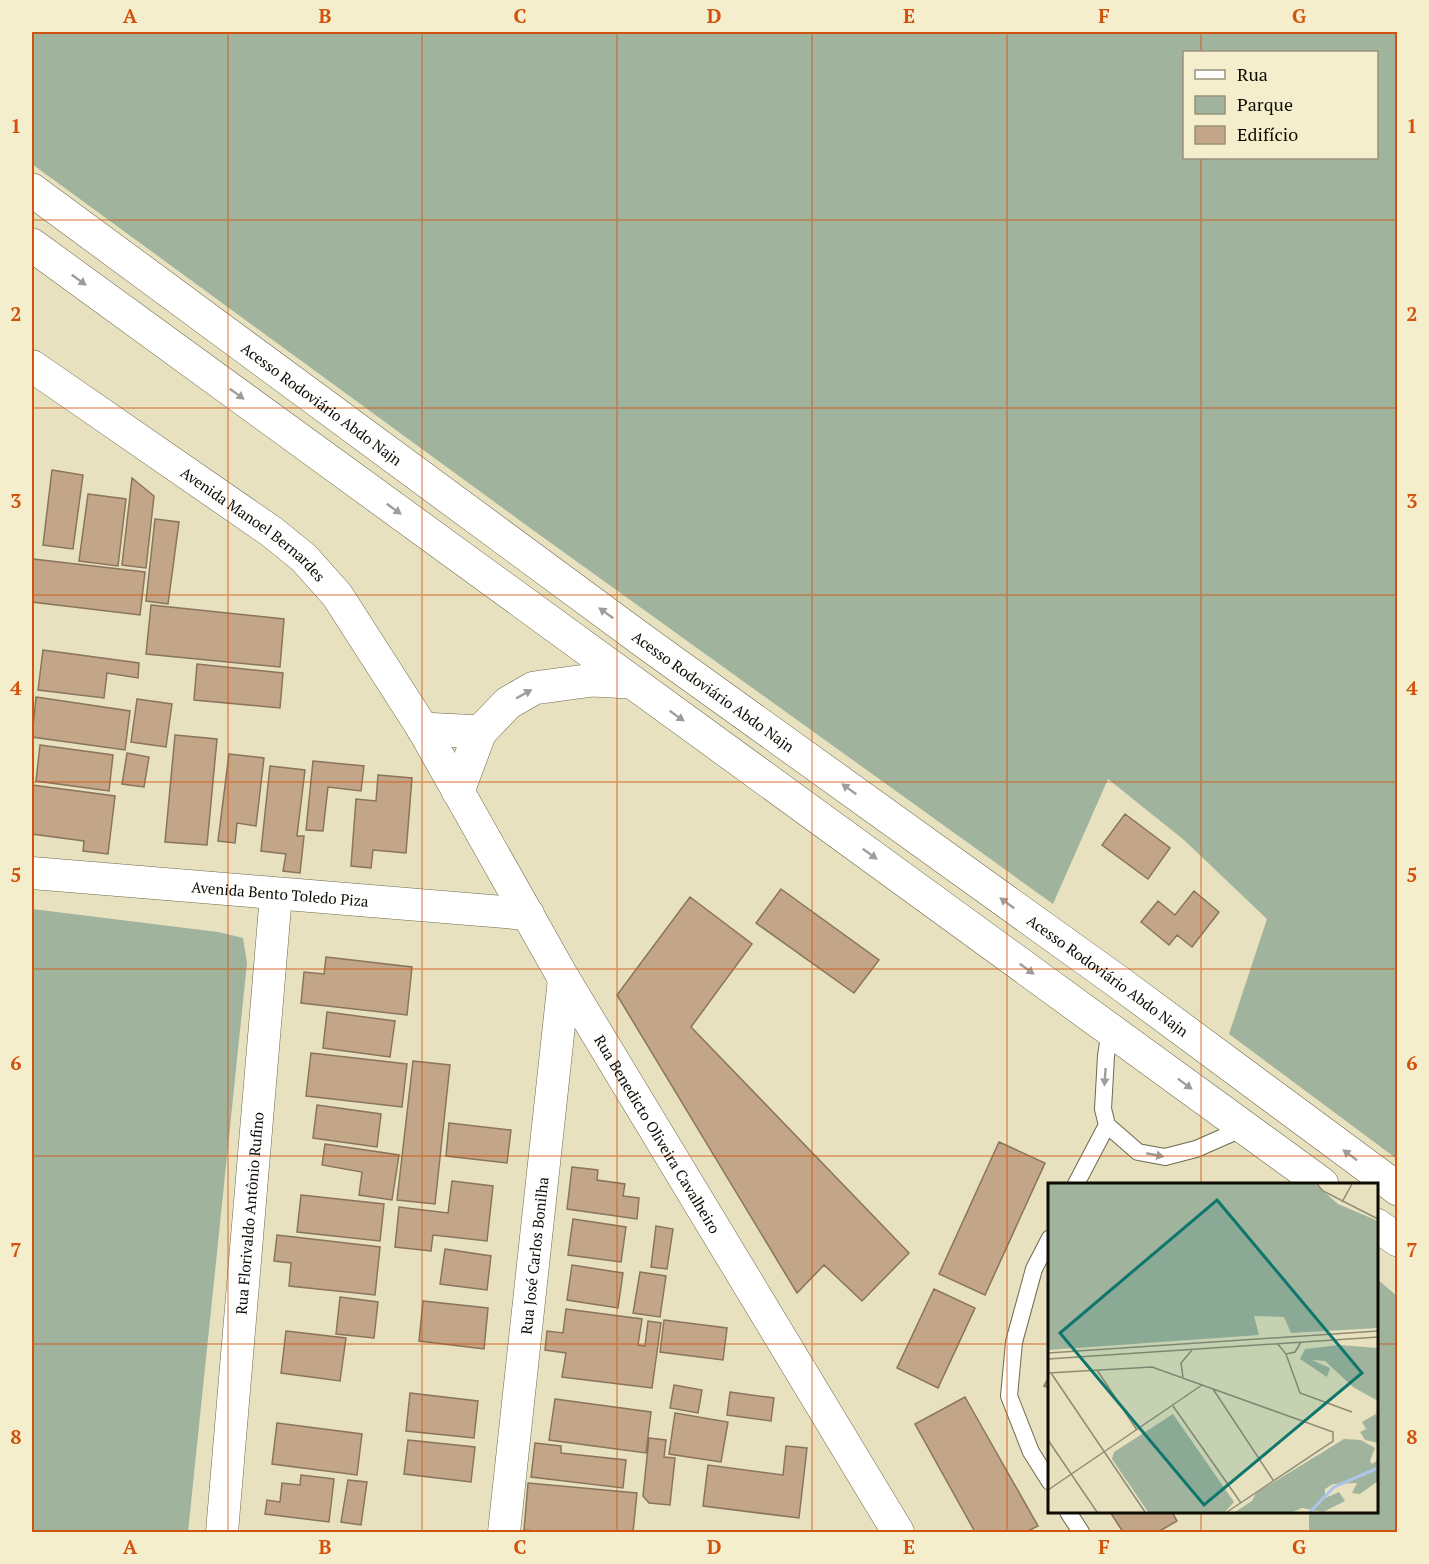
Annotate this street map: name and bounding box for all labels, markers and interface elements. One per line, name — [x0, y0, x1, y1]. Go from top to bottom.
text: A — [123, 2, 138, 29]
text: B — [319, 2, 332, 29]
text: C — [513, 2, 527, 29]
text: D — [707, 2, 721, 29]
text: E — [903, 2, 915, 29]
text: F — [1098, 2, 1110, 29]
text: G — [1292, 2, 1306, 29]
legend — [1183, 51, 1378, 159]
text: Rua — [1237, 62, 1268, 86]
text: Parque — [1237, 92, 1293, 116]
text: 1 — [10, 112, 22, 139]
text: 1 — [1406, 112, 1418, 139]
text: Edifício — [1237, 122, 1298, 146]
one-way arrow — [70, 274, 86, 286]
text: 2 — [10, 300, 22, 327]
text: 2 — [1406, 300, 1418, 327]
street label: Acesso Rodoviário Abdo Najn — [237, 338, 406, 470]
one-way arrow — [228, 388, 244, 400]
street label: Avenida Manoel Bernardes — [177, 462, 330, 585]
text: 3 — [10, 487, 22, 514]
text: 3 — [1406, 487, 1418, 514]
one-way arrow — [386, 503, 402, 515]
one-way arrow — [598, 607, 614, 619]
street label: Acesso Rodoviário Abdo Najn — [628, 626, 799, 756]
text: 4 — [10, 674, 22, 701]
text: 4 — [1406, 674, 1418, 701]
one-way arrow — [516, 689, 533, 699]
one-way arrow — [669, 710, 685, 722]
one-way arrow — [841, 783, 856, 795]
one-way arrow — [861, 848, 877, 860]
text: 5 — [10, 861, 22, 888]
text: 5 — [1406, 861, 1418, 888]
street label: Avenida Bento Toledo Piza — [191, 876, 370, 911]
one-way arrow — [999, 897, 1015, 909]
street label: Acesso Rodoviário Abdo Najn — [1023, 910, 1193, 1041]
one-way arrow — [1019, 963, 1035, 975]
street label: Rua Benedicto Oliveira Cavalheiro — [590, 1031, 725, 1237]
text: 6 — [10, 1049, 22, 1076]
text: 6 — [1406, 1049, 1418, 1076]
one-way arrow — [1100, 1067, 1110, 1086]
one-way arrow — [1176, 1078, 1192, 1090]
street label: Rua Florivaldo Antônio Rufino — [230, 1111, 268, 1315]
one-way arrow — [1343, 1149, 1358, 1161]
one-way arrow — [1146, 1151, 1165, 1160]
street label: Rua José Carlos Bonilha — [516, 1175, 553, 1335]
inset map — [1048, 1183, 1378, 1513]
text: 7 — [10, 1236, 22, 1263]
text: 7 — [1406, 1236, 1418, 1263]
text: 8 — [10, 1423, 22, 1450]
text: 8 — [1406, 1423, 1418, 1450]
text: A — [123, 1533, 138, 1560]
text: B — [319, 1533, 332, 1560]
text: C — [513, 1533, 527, 1560]
text: D — [707, 1533, 721, 1560]
text: E — [903, 1533, 915, 1560]
text: F — [1098, 1533, 1110, 1560]
text: G — [1292, 1533, 1306, 1560]

